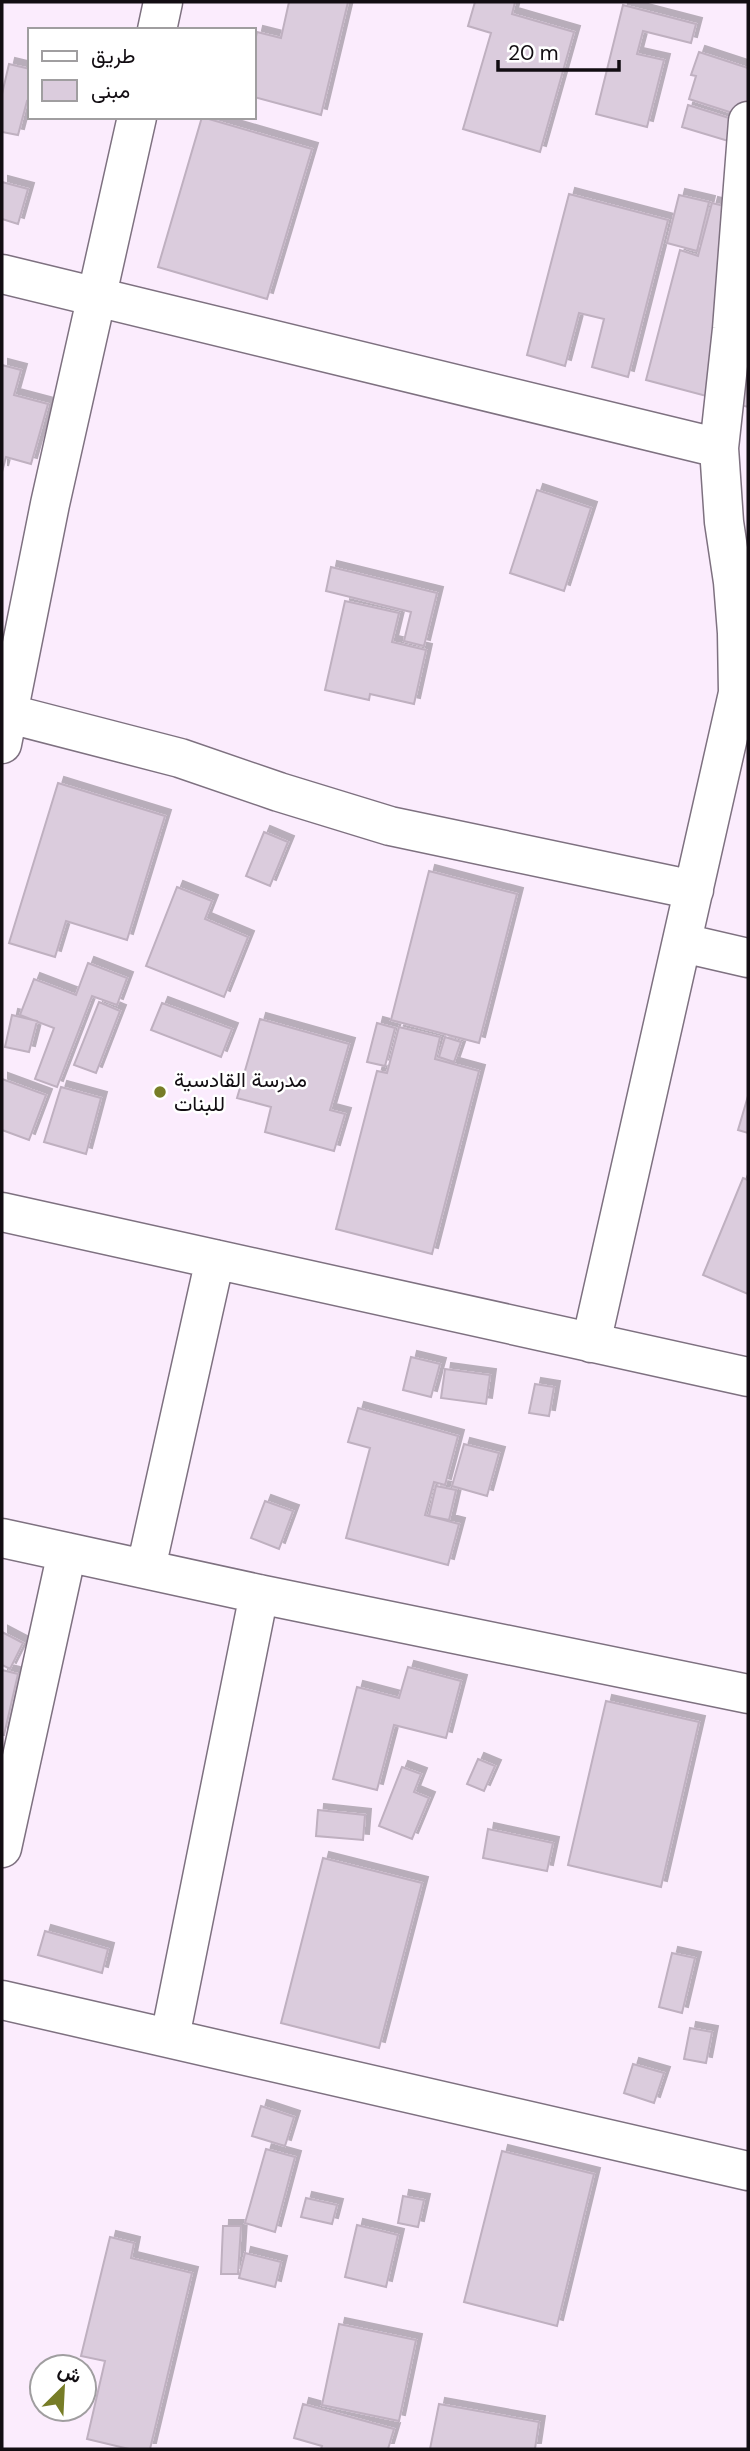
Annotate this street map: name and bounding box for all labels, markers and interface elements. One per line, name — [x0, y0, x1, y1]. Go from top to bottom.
legend — [28, 28, 256, 119]
scale bar — [498, 28, 619, 72]
text: 20 m — [508, 39, 559, 67]
text: طريق — [91, 42, 136, 70]
text: مبنى — [91, 77, 130, 105]
place label: مدرسة القادسية للبنات — [174, 1066, 307, 1118]
marker: مدرسة القادسية للبنات — [152, 1084, 168, 1100]
north arrow — [28, 2353, 98, 2423]
text: ش — [54, 2357, 85, 2389]

